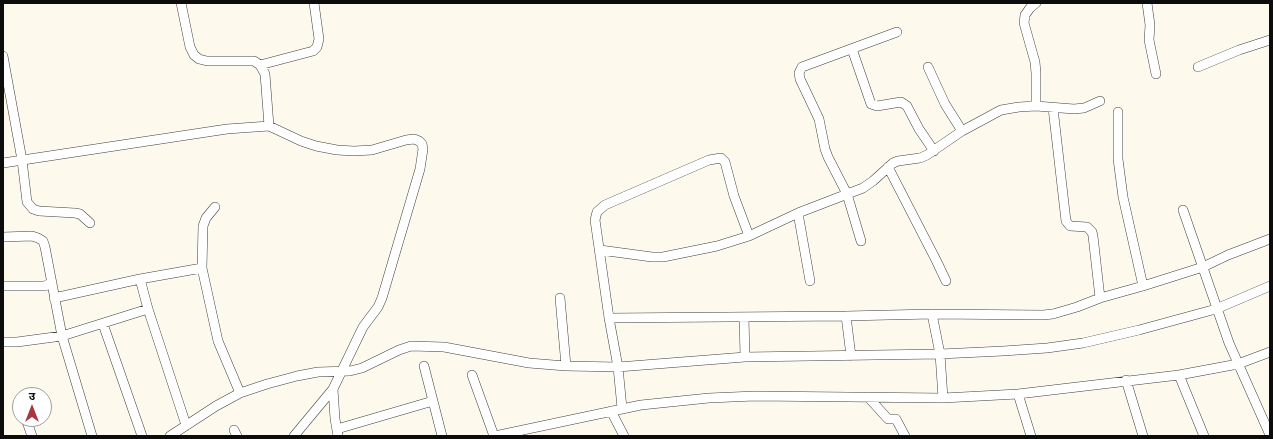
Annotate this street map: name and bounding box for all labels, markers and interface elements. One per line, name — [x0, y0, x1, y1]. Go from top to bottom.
north arrow — [12, 387, 52, 427]
text: उ — [29, 389, 35, 403]

